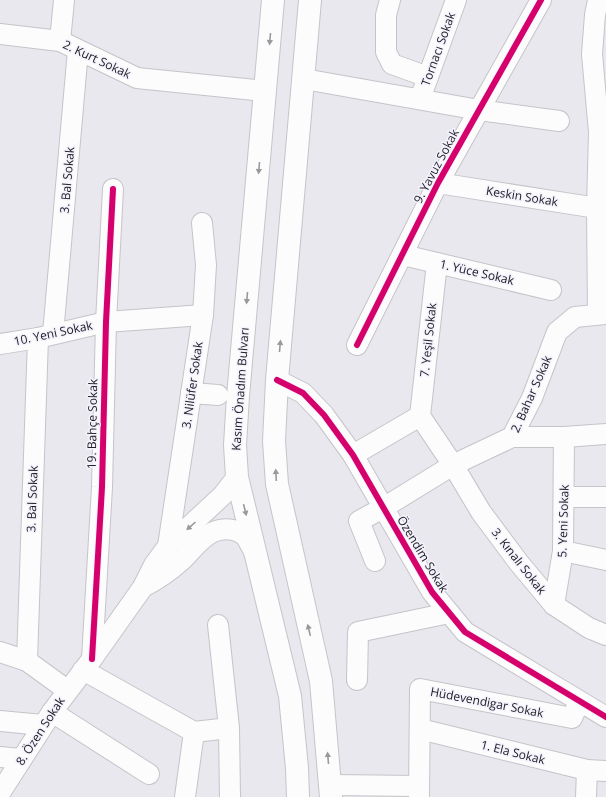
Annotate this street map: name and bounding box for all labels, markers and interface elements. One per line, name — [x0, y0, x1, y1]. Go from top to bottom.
street label: Tornacı Sokak — [417, 9, 460, 88]
one-way arrow — [266, 33, 273, 45]
street label: 2. Kurt Sokak — [60, 36, 134, 82]
street label: 9. Yavuz Sokak — [409, 125, 463, 206]
street label: 3. Bal Sokak — [56, 145, 78, 214]
one-way arrow — [255, 162, 262, 174]
street label: Keskin Sokak — [485, 182, 560, 210]
street label: 1. Yüce Sokak — [438, 255, 517, 289]
one-way arrow — [244, 292, 250, 304]
street label: 7. Yeşil Sokak — [416, 301, 440, 378]
street label: 10. Yeni Sokak — [12, 316, 95, 350]
street label: Kasım Önadım Bulvarı — [227, 327, 253, 451]
street label: 3. Nilüfer Sokak — [177, 340, 207, 429]
one-way arrow — [277, 340, 283, 352]
street label: 2. Bahar Sokak — [506, 352, 556, 435]
street label: 19. Bahçe Sokak — [83, 378, 101, 469]
street label: 3. Bal Sokak — [22, 465, 42, 533]
one-way arrow — [273, 469, 280, 481]
street label: 5. Yeni Sokak — [553, 483, 573, 558]
one-way arrow — [243, 504, 249, 517]
street label: Özendim Sokak — [393, 512, 453, 596]
one-way arrow — [186, 521, 196, 530]
street label: 3. Kınalı Sokak — [488, 524, 551, 598]
one-way arrow — [306, 624, 312, 636]
street label: Hüdevendigar Sokak — [429, 683, 546, 721]
street label: 8. Özen Sokak — [12, 693, 69, 769]
street label: 1. Ela Sokak — [479, 736, 548, 768]
one-way arrow — [325, 752, 332, 764]

